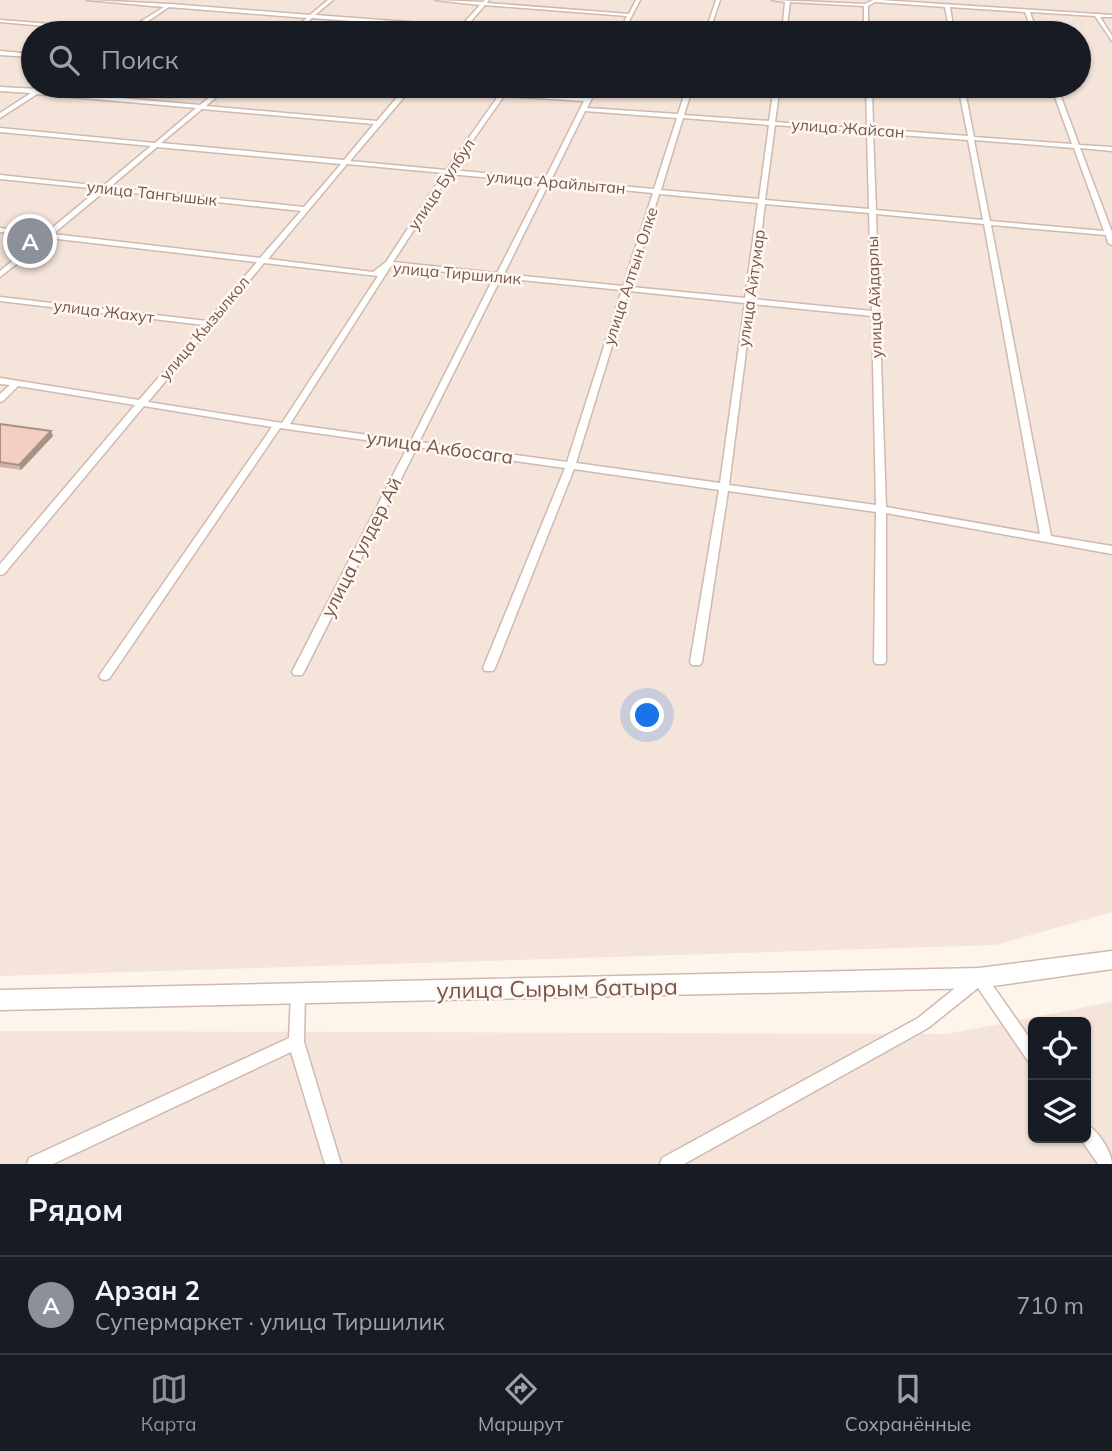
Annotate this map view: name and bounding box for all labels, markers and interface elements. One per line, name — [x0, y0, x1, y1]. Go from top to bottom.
search box — [21, 21, 1091, 98]
icon: search — [45, 41, 83, 79]
text: Поиск — [101, 43, 179, 76]
street label: улица Жайсан — [791, 114, 905, 142]
street label: улица Булбул — [403, 134, 479, 234]
street label: улица Арайлытан — [486, 166, 626, 198]
street label: улица Тангышык — [86, 176, 219, 210]
street label: улица Алтын Олке — [598, 204, 662, 348]
pin: A — [7, 215, 53, 267]
street label: улица Айтумар — [733, 228, 769, 348]
street label: улица Айдарлы — [862, 235, 886, 359]
street label: улица Тиршилик — [392, 257, 522, 289]
street label: улица Кызылкол — [155, 272, 253, 384]
street label: улица Жахут — [53, 295, 156, 327]
street label: улица Акбосага — [365, 425, 515, 469]
street label: улица Гулдер Ай — [315, 473, 407, 621]
your location — [630, 698, 664, 732]
street label: улица Сырым батыра — [436, 971, 678, 1005]
map controls — [1028, 1017, 1091, 1143]
button: locate — [1028, 1017, 1091, 1080]
button: layers — [1028, 1080, 1091, 1143]
text: Рядом — [28, 1191, 123, 1229]
text: Арзан 2 — [95, 1274, 200, 1307]
text: A — [42, 1291, 60, 1320]
text: 710 m — [1016, 1291, 1084, 1320]
text: Супермаркет · улица Тиршилик — [95, 1307, 445, 1336]
tab: Карта — [141, 1370, 197, 1436]
tab: Маршрут — [478, 1370, 563, 1436]
tab: Сохранённые — [845, 1370, 971, 1436]

